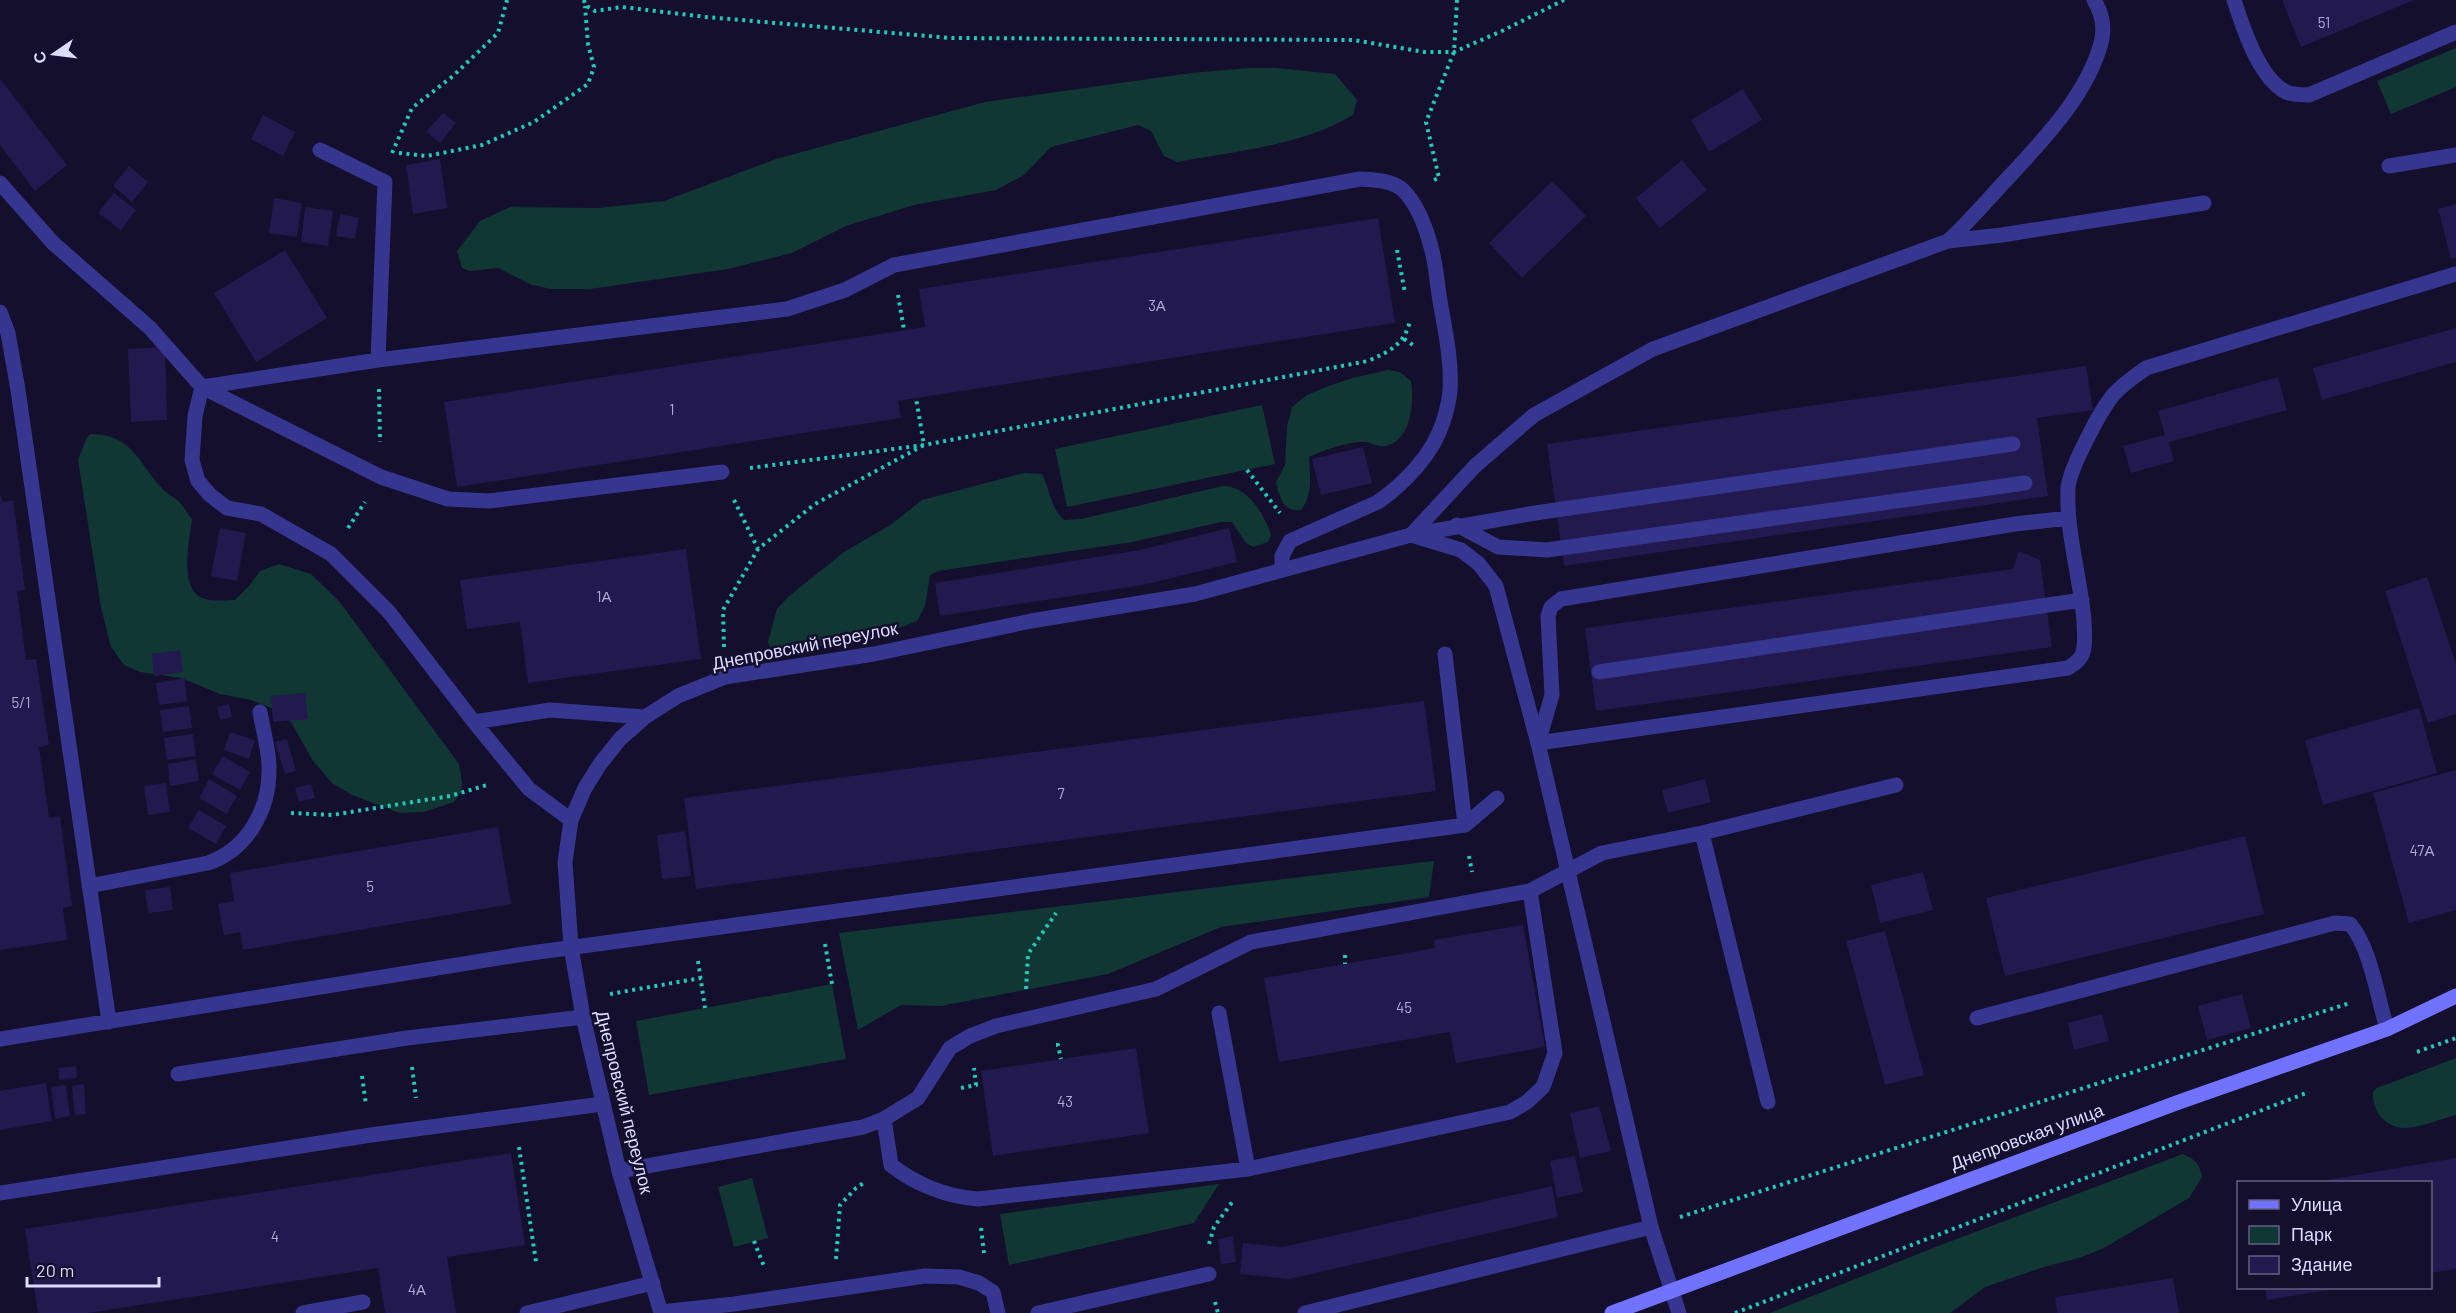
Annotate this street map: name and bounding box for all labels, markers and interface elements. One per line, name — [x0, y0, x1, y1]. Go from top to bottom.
house number: 51 — [2318, 13, 2330, 31]
north arrow — [24, 24, 84, 84]
text: С — [28, 49, 50, 66]
house number: 3А — [1148, 296, 1166, 314]
house number: 1 — [669, 400, 675, 418]
house number: 1А — [596, 587, 612, 605]
street label: Днепровский переулок — [710, 616, 900, 674]
house number: 5/1 — [12, 693, 30, 711]
house number: 7 — [1057, 784, 1065, 802]
house number: 47А — [2410, 841, 2434, 859]
house number: 5 — [366, 877, 374, 895]
house number: 45 — [1396, 998, 1412, 1016]
street label: Днепровский переулок — [591, 1008, 658, 1196]
house number: 43 — [1057, 1092, 1073, 1110]
street label: Днепровская улица — [1947, 1098, 2107, 1174]
legend — [2237, 1181, 2432, 1289]
text: Улица — [2291, 1193, 2343, 1215]
text: Парк — [2291, 1223, 2332, 1245]
house number: 4 — [271, 1227, 279, 1245]
scale bar — [27, 1250, 159, 1288]
text: Здание — [2291, 1253, 2352, 1275]
text: 20 m — [36, 1259, 74, 1281]
house number: 4А — [408, 1280, 426, 1298]

